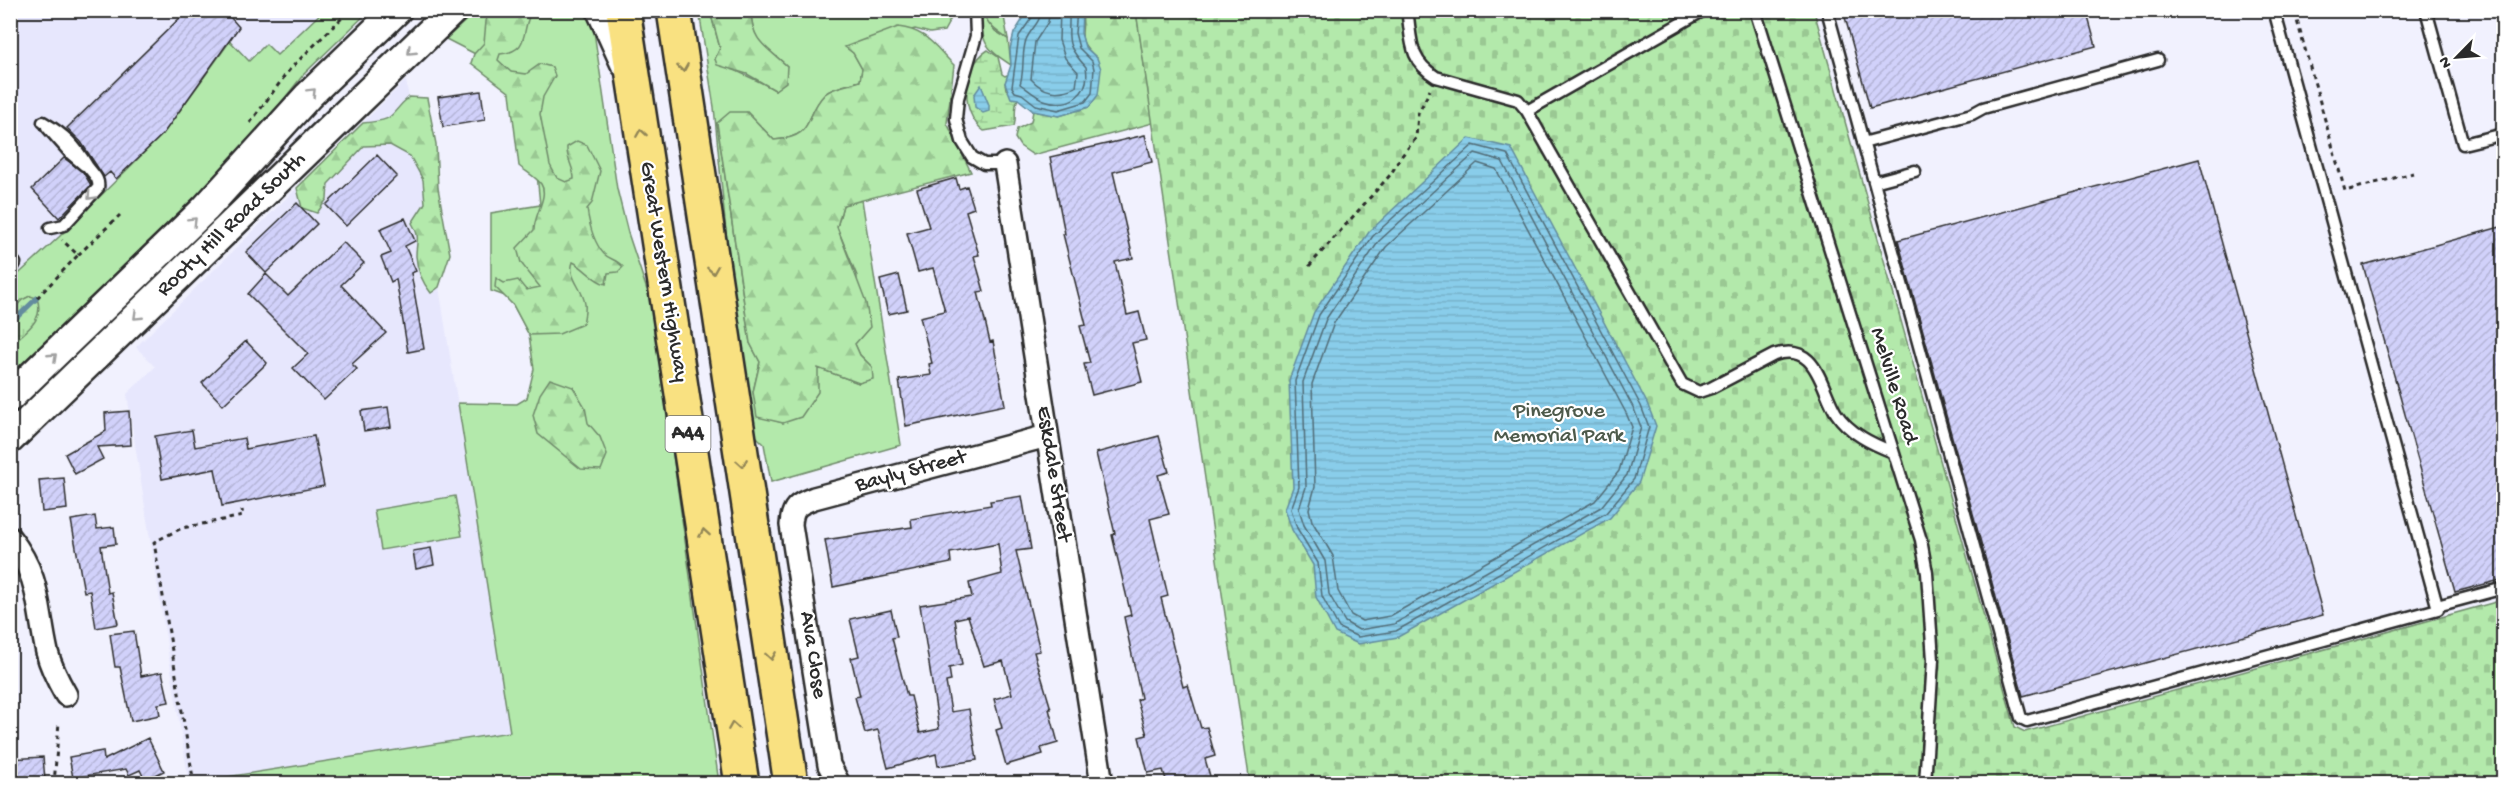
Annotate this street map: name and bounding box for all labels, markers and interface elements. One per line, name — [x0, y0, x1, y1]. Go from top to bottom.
north arrow — [2427, 27, 2487, 87]
one-way arrow — [408, 44, 419, 55]
text: N — [2436, 53, 2457, 71]
one-way arrow — [676, 64, 688, 73]
one-way arrow — [305, 89, 316, 100]
one-way arrow — [636, 128, 648, 137]
street label: Rooty Hill Road South — [152, 147, 312, 303]
street label: Great Western Highway — [633, 160, 693, 384]
one-way arrow — [87, 189, 98, 200]
one-way arrow — [186, 218, 197, 228]
one-way arrow — [707, 266, 719, 275]
one-way arrow — [134, 309, 144, 320]
street label: Melville Road — [1863, 325, 1924, 449]
one-way arrow — [46, 353, 57, 364]
park label: Pinegrove Memorial Park — [1494, 399, 1626, 450]
street label: Eskdale Street — [1029, 404, 1077, 546]
road number: A44 — [666, 416, 710, 452]
street label: Bayly Street — [852, 444, 971, 500]
one-way arrow — [736, 458, 748, 468]
one-way arrow — [698, 528, 710, 537]
street label: Ava Close — [792, 610, 832, 701]
one-way arrow — [765, 651, 777, 660]
one-way arrow — [727, 721, 739, 730]

